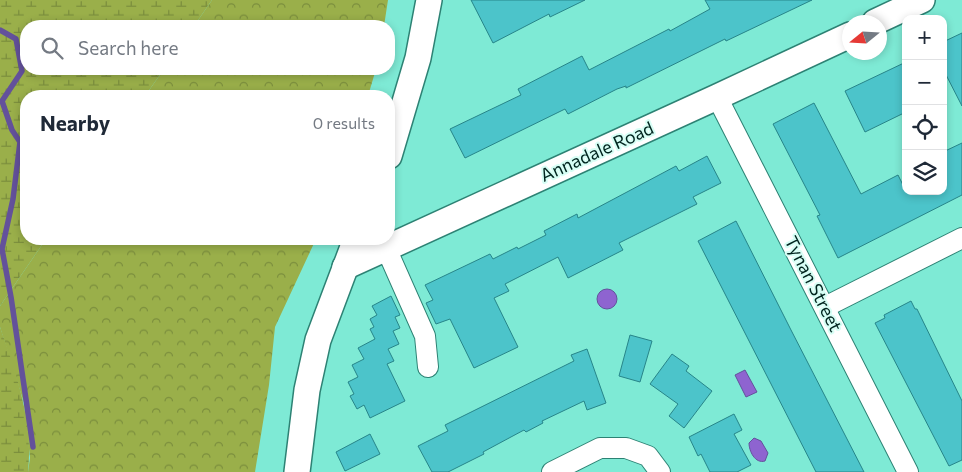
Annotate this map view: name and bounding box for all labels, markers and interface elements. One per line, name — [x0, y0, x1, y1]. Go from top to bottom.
north arrow — [842, 15, 887, 60]
map controls — [902, 15, 947, 195]
button: + — [902, 15, 947, 60]
search box — [20, 20, 395, 75]
icon: search — [38, 34, 66, 62]
text: Search here — [78, 36, 178, 59]
button: − — [902, 60, 947, 105]
button: locate — [902, 105, 947, 150]
text: Nearby — [40, 110, 110, 135]
text: 0 results — [313, 113, 375, 132]
street label: Annadale Road — [536, 116, 657, 186]
button: layers — [902, 150, 947, 195]
street label: Tynan Street — [780, 232, 847, 335]

